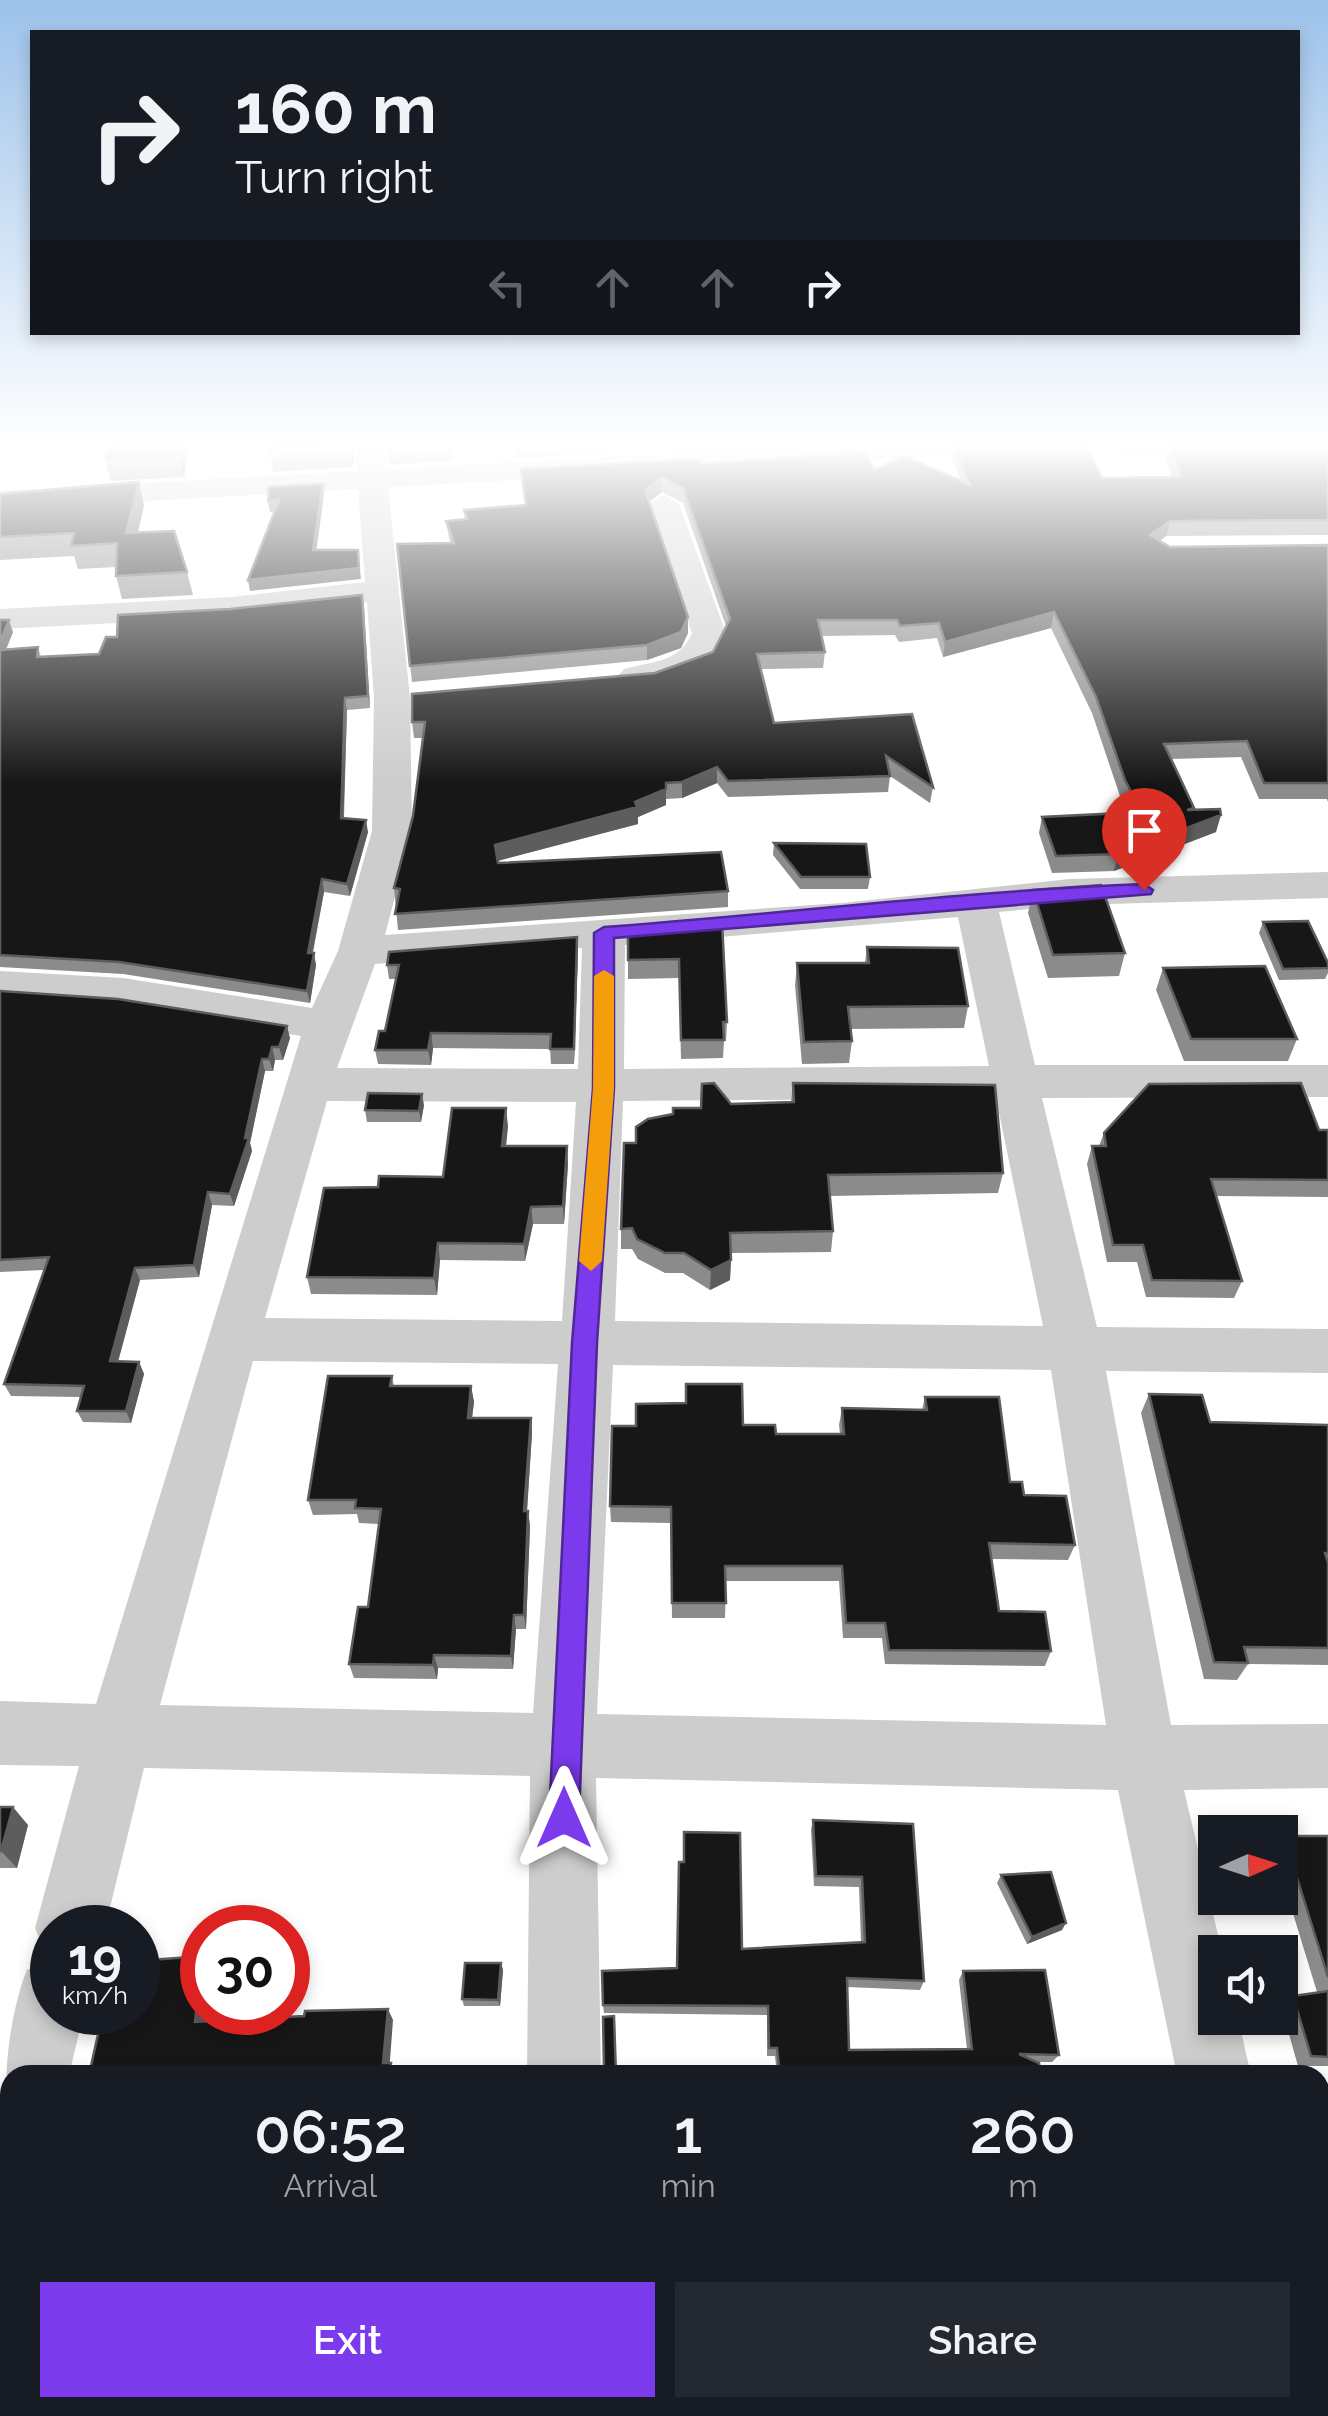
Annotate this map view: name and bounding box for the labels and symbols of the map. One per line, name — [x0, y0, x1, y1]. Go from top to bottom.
pin — [1102, 788, 1187, 891]
position arrow — [512, 1766, 616, 1870]
north arrow — [1198, 1815, 1298, 1915]
speed limit sign: 30 — [180, 1905, 310, 2035]

